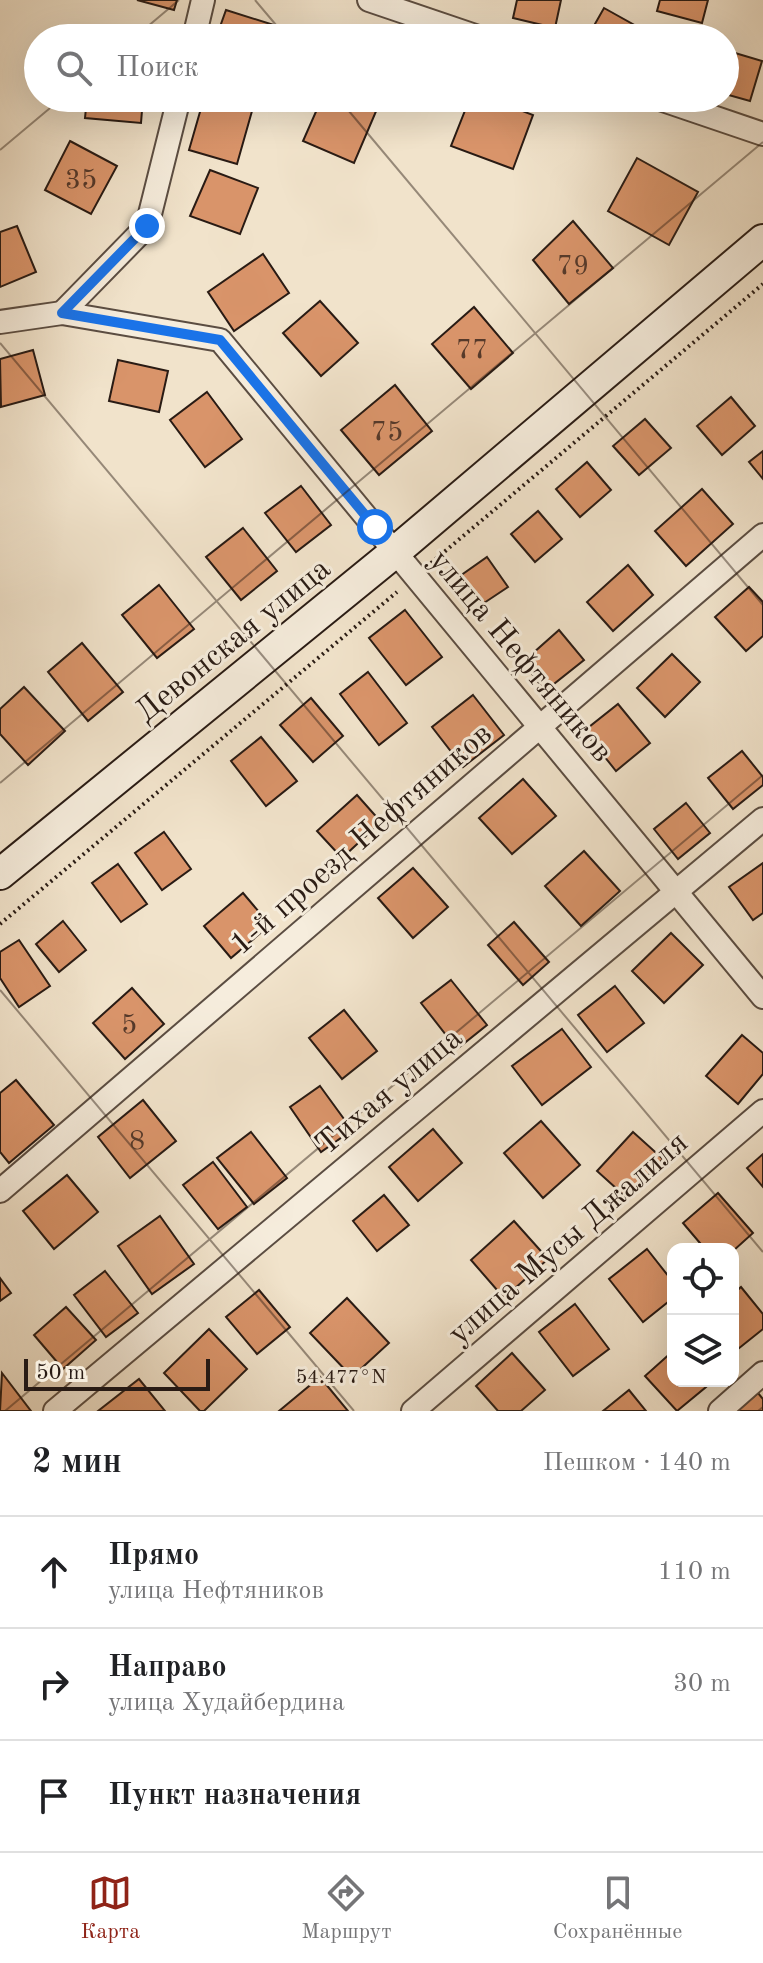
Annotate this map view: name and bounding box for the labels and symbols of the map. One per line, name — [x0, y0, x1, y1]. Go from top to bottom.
house number: 35 — [65, 167, 97, 195]
route end — [129, 208, 165, 244]
house number: 79 — [557, 253, 589, 281]
house number: 77 — [456, 337, 488, 365]
house number: 75 — [371, 419, 403, 447]
route start — [357, 509, 393, 545]
street label: улица Нефтяников — [422, 545, 617, 769]
street label: Девонская улица — [130, 553, 338, 729]
street label: 1-й проезд Нефтяников — [225, 718, 499, 962]
house number: 5 — [121, 1012, 137, 1040]
street label: Тихая улица — [311, 1022, 469, 1162]
street label: улица Мусы Джалиля — [443, 1127, 695, 1352]
house number: 8 — [129, 1128, 145, 1156]
scale bar — [24, 1355, 210, 1391]
text: 54.477°N — [296, 1368, 386, 1388]

